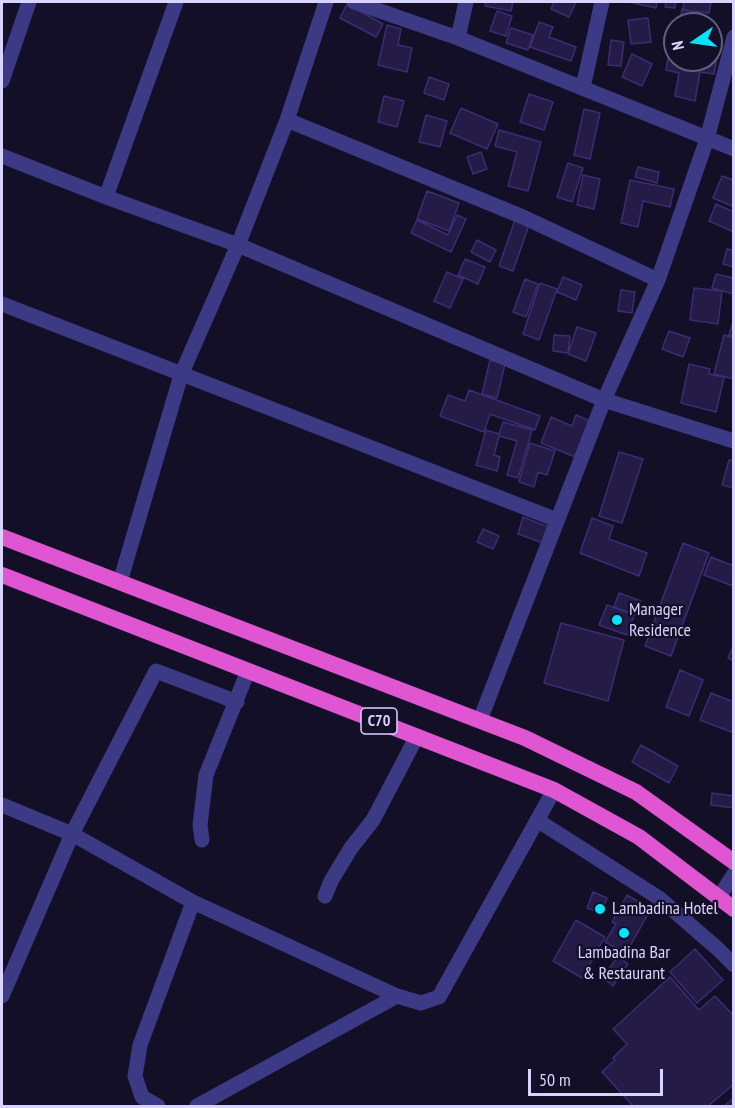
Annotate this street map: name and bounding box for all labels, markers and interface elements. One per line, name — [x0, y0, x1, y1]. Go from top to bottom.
north arrow — [663, 12, 723, 72]
text: N — [667, 39, 688, 52]
place label: Manager Residence — [629, 599, 691, 642]
marker: Manager Residence — [610, 613, 624, 627]
road number: C70 — [361, 708, 397, 734]
place label: Lambadina Hotel — [612, 898, 718, 920]
marker: Lambadina Hotel — [593, 902, 607, 916]
marker: Lambadina Bar & Restaurant — [617, 926, 631, 940]
place label: Lambadina Bar & Restaurant — [578, 942, 670, 984]
scale bar — [531, 1057, 666, 1095]
text: 50 m — [539, 1068, 571, 1091]

